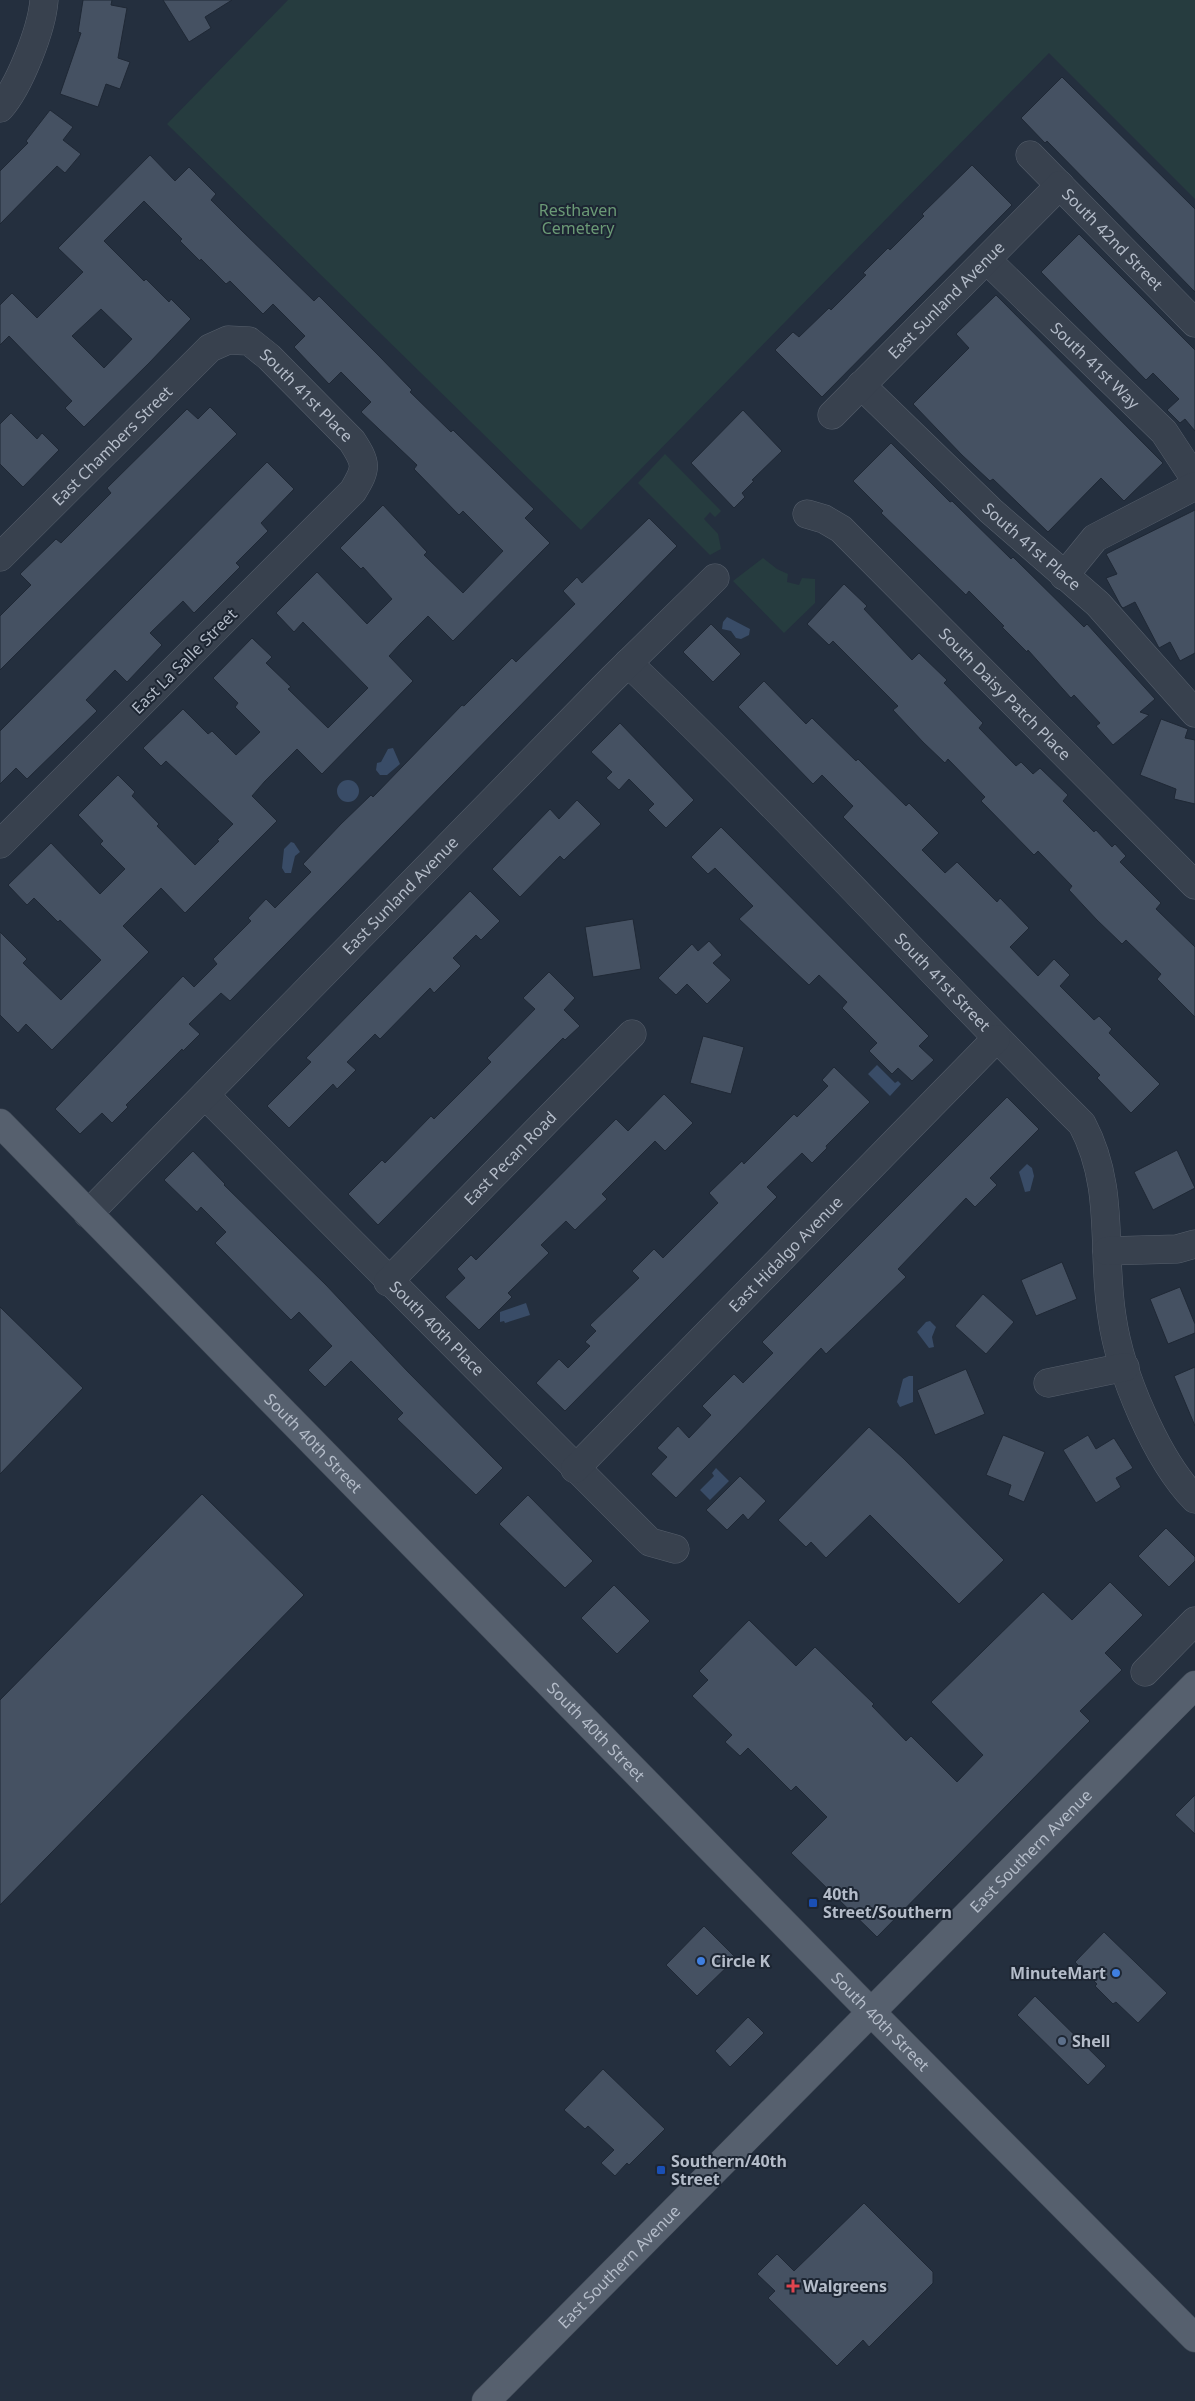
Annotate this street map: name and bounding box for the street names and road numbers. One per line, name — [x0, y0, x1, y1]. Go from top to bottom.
street label: South 42nd Street — [1057, 183, 1168, 295]
street label: East Sunland Avenue — [883, 236, 1009, 364]
street label: South 41st Way — [1046, 317, 1145, 414]
street label: South 41st Place — [256, 343, 358, 447]
street label: East Chambers Street — [47, 381, 177, 510]
street label: South 41st Place — [978, 498, 1086, 595]
street label: East La Salle Street — [126, 603, 242, 719]
street label: South Daisy Patch Place — [934, 623, 1076, 765]
street label: East Sunland Avenue — [337, 831, 463, 959]
street label: South 41st Street — [890, 928, 996, 1036]
street label: East Pecan Road — [459, 1106, 561, 1210]
street label: East Hidalgo Avenue — [724, 1191, 847, 1317]
street label: South 40th Place — [385, 1276, 489, 1381]
street label: South 40th Street — [260, 1388, 367, 1498]
street label: South 40th Street — [543, 1677, 650, 1786]
street label: East Southern Avenue — [965, 1784, 1097, 1918]
street label: South 40th Street — [827, 1967, 935, 2076]
street label: East Southern Avenue — [553, 2200, 685, 2333]

